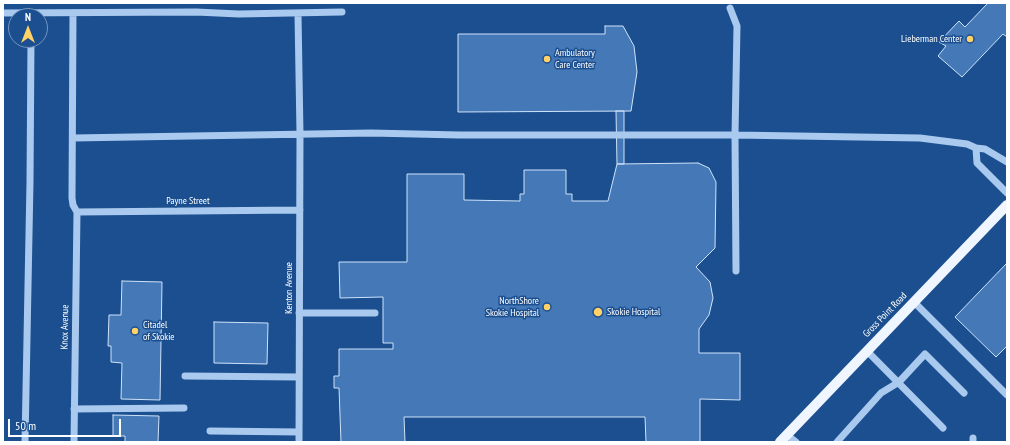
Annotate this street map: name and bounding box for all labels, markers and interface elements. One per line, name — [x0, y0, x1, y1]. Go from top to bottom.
north arrow — [8, 8, 48, 48]
text: N — [25, 10, 31, 24]
place label: Lieberman Center — [901, 33, 962, 45]
marker: Lieberman Center — [965, 34, 975, 44]
place label: Ambulatory Care Center — [555, 47, 595, 70]
marker: Ambulatory Care Center — [542, 54, 552, 64]
street label: Payne Street — [166, 195, 210, 207]
street label: Kenton Avenue — [283, 262, 295, 314]
street label: Gross Point Road — [861, 290, 909, 340]
place label: NorthShore Skokie Hospital — [486, 295, 539, 318]
marker: NorthShore Skokie Hospital — [542, 302, 552, 312]
street label: Knox Avenue — [59, 305, 71, 349]
marker: Skokie Hospital — [592, 306, 604, 318]
place label: Skokie Hospital — [607, 306, 660, 318]
place label: Citadel of Skokie — [143, 319, 174, 342]
marker: Citadel of Skokie — [130, 326, 140, 336]
scale bar — [10, 411, 123, 437]
text: 50 m — [15, 418, 36, 433]

